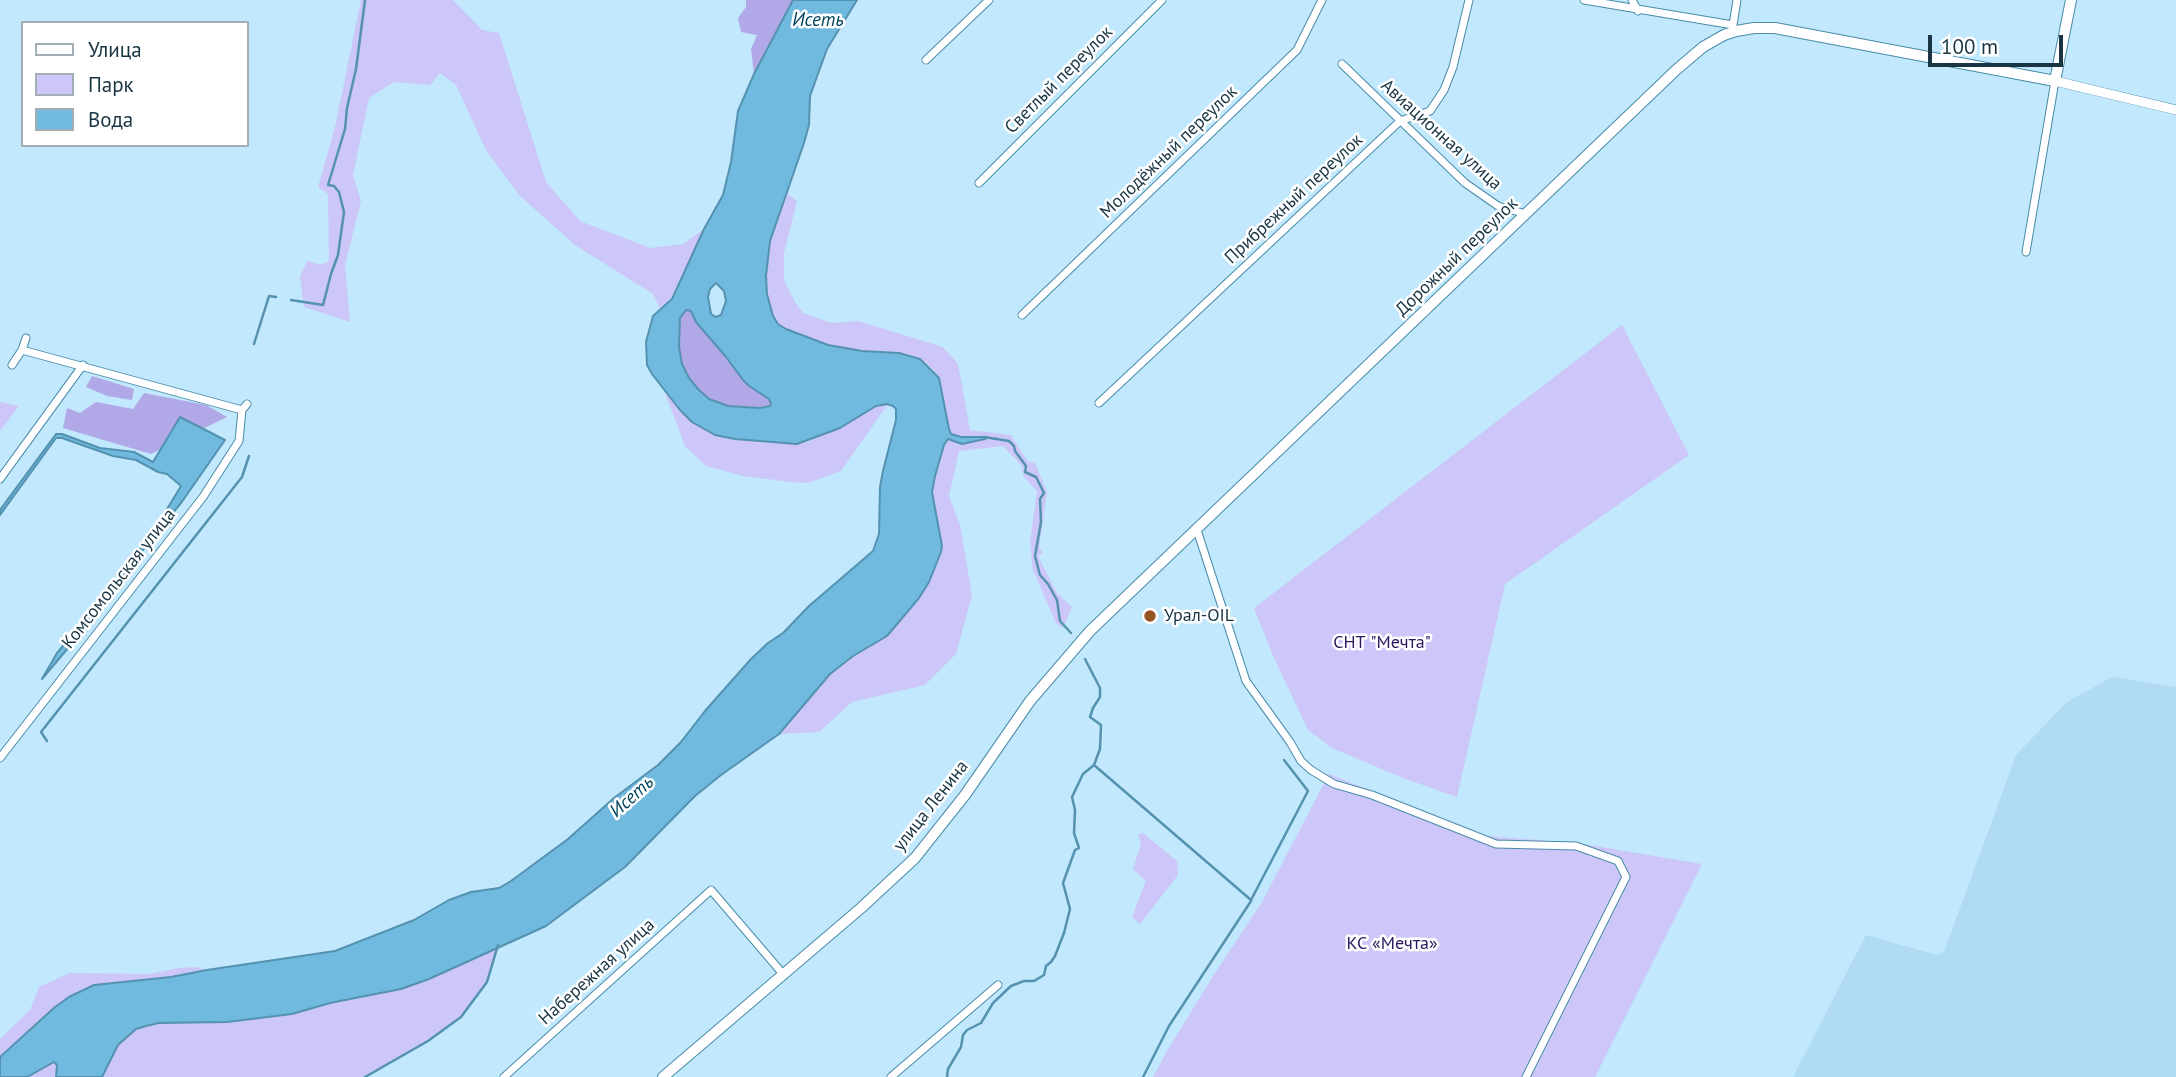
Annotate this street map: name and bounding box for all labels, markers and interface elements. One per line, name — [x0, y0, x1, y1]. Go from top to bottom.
water label: Исеть — [792, 10, 844, 32]
legend — [21, 21, 248, 147]
scale bar — [1931, 21, 2066, 65]
street label: Светлый переулок — [1001, 22, 1117, 138]
text: 100 m — [1941, 33, 1998, 60]
text: Улица — [88, 36, 142, 63]
text: Парк — [88, 71, 134, 98]
street label: Авиационная улица — [1376, 75, 1506, 195]
street label: Молодёжный переулок — [1096, 81, 1242, 223]
text: Вода — [88, 106, 133, 133]
street label: Прибрежный переулок — [1221, 129, 1367, 269]
street label: Дорожный переулок — [1391, 193, 1523, 321]
street label: Комсомольская улица — [58, 505, 180, 653]
place label: Урал-OIL — [1164, 605, 1234, 627]
marker: Урал-OIL — [1142, 608, 1158, 624]
park label: СНТ "Мечта" — [1333, 632, 1431, 654]
street label: улица Ленина — [889, 756, 973, 856]
water label: Исеть — [605, 771, 659, 823]
street label: Набережная улица — [535, 914, 659, 1030]
park label: КС «Мечта» — [1346, 933, 1438, 955]

